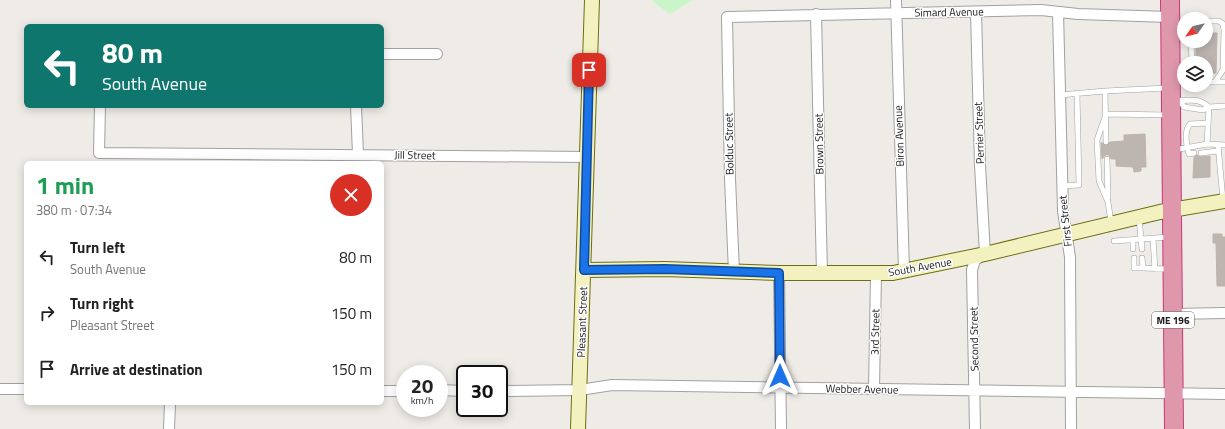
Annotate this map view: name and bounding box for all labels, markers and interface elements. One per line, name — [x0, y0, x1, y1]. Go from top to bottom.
street label: Simard Avenue — [914, 3, 984, 21]
north arrow — [1177, 12, 1213, 48]
map controls — [1177, 12, 1213, 92]
text: 80 m — [102, 31, 163, 74]
icon: left — [36, 40, 88, 92]
pin — [572, 53, 606, 87]
button: layers — [1177, 56, 1213, 92]
icon: arrive — [578, 59, 600, 81]
text: South Avenue — [102, 70, 207, 97]
street label: Perrier Street — [970, 102, 988, 164]
street label: Biron Avenue — [890, 105, 908, 167]
street label: Bolduc Street — [720, 113, 738, 175]
street label: Brown Street — [810, 113, 828, 175]
street label: Jill Street — [394, 147, 436, 163]
text: 1 min — [36, 167, 94, 203]
button: close — [330, 174, 372, 216]
street label: First Street — [1054, 194, 1076, 248]
text: 380 m · 07:34 — [36, 200, 112, 220]
text: Turn left — [70, 236, 125, 259]
icon: left — [36, 246, 58, 268]
text: 80 m — [339, 246, 372, 269]
street label: South Avenue — [887, 253, 953, 280]
text: South Avenue — [70, 259, 146, 279]
street label: Pleasant Street — [573, 286, 591, 358]
text: Turn right — [70, 292, 134, 315]
icon: right — [36, 302, 58, 324]
text: 150 m — [331, 302, 372, 325]
street label: Second Street — [965, 306, 983, 371]
street label: 3rd Street — [867, 309, 883, 355]
road number: ME 196 — [1152, 312, 1194, 328]
text: Pleasant Street — [70, 315, 154, 335]
position arrow — [759, 355, 801, 397]
icon: arrive — [36, 358, 58, 380]
text: Arrive at destination — [70, 358, 203, 381]
text: 150 m — [331, 358, 372, 381]
speed limit sign: 30 — [456, 365, 508, 417]
text: 20 — [411, 370, 433, 401]
street label: Webber Avenue — [825, 380, 899, 398]
text: km/h — [411, 393, 433, 408]

